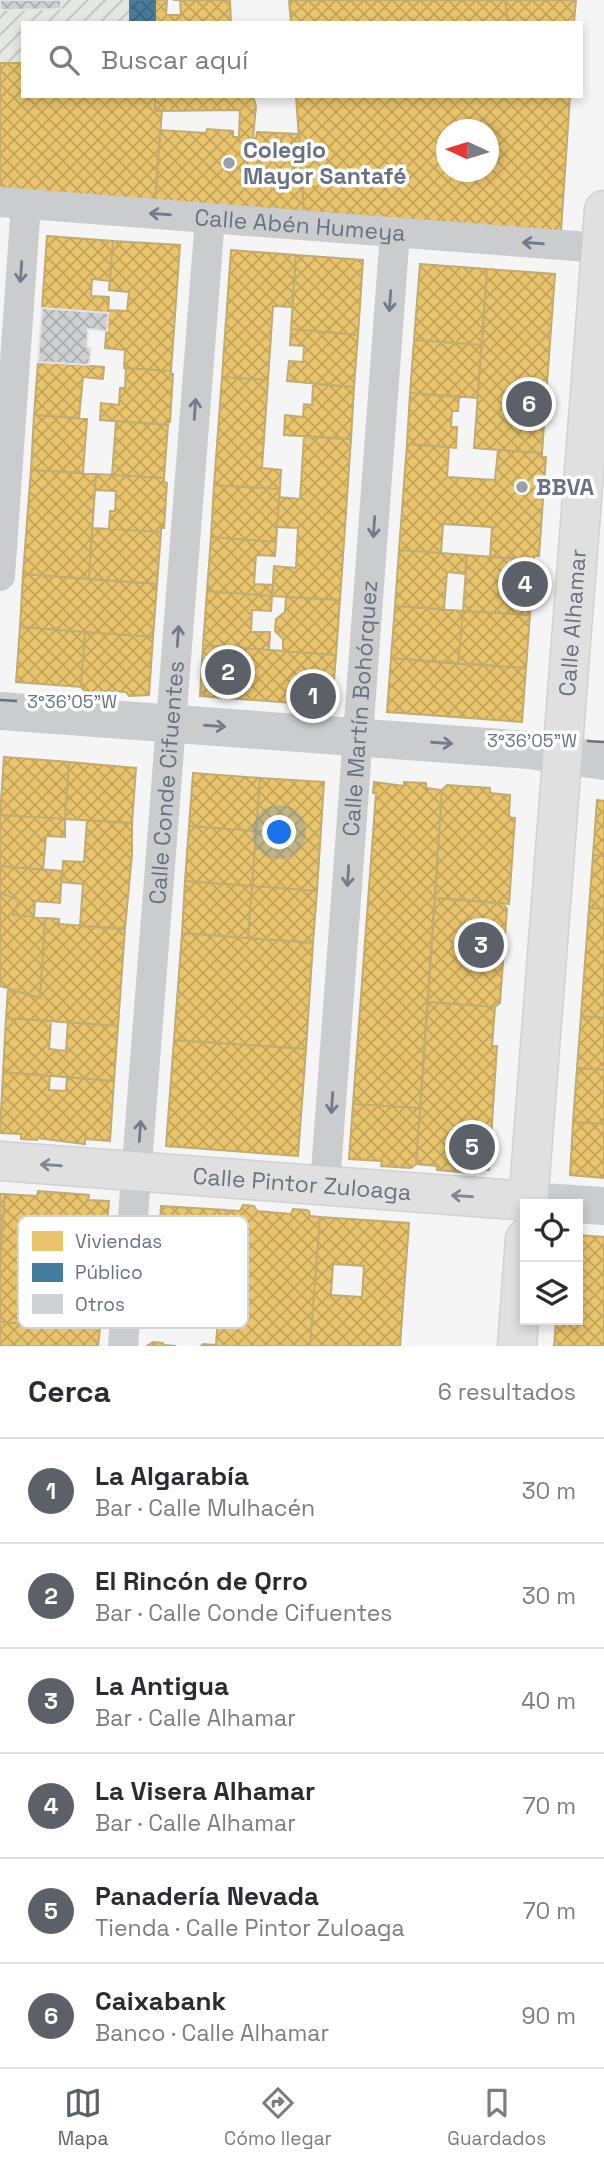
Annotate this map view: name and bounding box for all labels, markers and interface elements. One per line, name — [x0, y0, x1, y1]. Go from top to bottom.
search box — [21, 21, 583, 98]
icon: search — [45, 41, 83, 79]
text: Buscar aquí — [101, 43, 248, 77]
north arrow — [436, 119, 499, 182]
place label: Colegio Mayor Santafé — [243, 135, 406, 191]
marker: Colegio Mayor Santafé — [221, 155, 237, 171]
street label: Calle Abén Humeya — [194, 202, 407, 248]
one-way arrow — [149, 207, 172, 220]
one-way arrow — [522, 236, 545, 249]
one-way arrow — [14, 260, 27, 283]
one-way arrow — [384, 289, 397, 312]
pin: 6 — [506, 378, 552, 430]
one-way arrow — [189, 398, 202, 421]
place label: BBVA — [536, 472, 595, 502]
marker: BBVA — [514, 479, 530, 495]
one-way arrow — [367, 516, 380, 538]
street label: Calle Alhamar — [552, 548, 593, 697]
pin: 4 — [502, 558, 548, 610]
street label: Calle Martín Bohórquez — [336, 579, 384, 838]
one-way arrow — [172, 625, 185, 648]
pin: 2 — [205, 646, 251, 698]
street label: Calle Conde Cifuentes — [142, 660, 191, 906]
pin: 1 — [290, 670, 336, 722]
text: 3°36'05"W — [27, 690, 117, 713]
one-way arrow — [203, 720, 225, 733]
text: 3°36'05"W — [487, 729, 577, 752]
one-way arrow — [430, 737, 452, 750]
your location — [262, 815, 296, 849]
one-way arrow — [341, 865, 354, 887]
pin: 3 — [458, 919, 504, 971]
one-way arrow — [325, 1092, 338, 1114]
one-way arrow — [133, 1120, 146, 1143]
pin: 5 — [449, 1121, 495, 1173]
one-way arrow — [40, 1158, 63, 1171]
street label: Calle Pintor Zuloaga — [192, 1161, 413, 1207]
one-way arrow — [451, 1189, 474, 1202]
map controls — [520, 1199, 583, 1325]
button: locate — [520, 1199, 583, 1262]
legend — [18, 1216, 248, 1328]
text: Viviendas — [75, 1229, 162, 1254]
text: Público — [75, 1260, 143, 1285]
button: layers — [520, 1262, 583, 1325]
text: Otros — [75, 1292, 125, 1317]
text: Cerca — [28, 1372, 111, 1411]
text: 6 resultados — [438, 1377, 576, 1407]
text: La Algarabía — [95, 1459, 249, 1493]
text: 1 — [46, 1476, 56, 1506]
text: 30 m — [522, 1476, 576, 1506]
text: Bar · Calle Mulhacén — [95, 1493, 315, 1523]
text: El Rincón de Qrro — [95, 1564, 308, 1598]
text: 2 — [44, 1581, 58, 1611]
text: 30 m — [522, 1581, 576, 1611]
text: Bar · Calle Conde Cifuentes — [95, 1598, 392, 1628]
text: La Antigua — [95, 1669, 229, 1703]
text: 3 — [44, 1686, 58, 1716]
text: 40 m — [521, 1686, 576, 1716]
text: Bar · Calle Alhamar — [95, 1703, 296, 1733]
text: La Visera Alhamar — [95, 1774, 315, 1808]
text: 4 — [44, 1791, 58, 1821]
text: 70 m — [523, 1791, 576, 1821]
text: Bar · Calle Alhamar — [95, 1808, 296, 1838]
text: Panadería Nevada — [95, 1879, 319, 1913]
text: 5 — [44, 1896, 58, 1926]
text: 70 m — [523, 1896, 576, 1926]
text: Tienda · Calle Pintor Zuloaga — [95, 1913, 405, 1943]
text: Caixabank — [95, 1984, 226, 2018]
text: 6 — [44, 2001, 58, 2031]
text: 90 m — [521, 2001, 576, 2031]
text: Banco · Calle Alhamar — [95, 2018, 329, 2048]
tab: Mapa — [58, 2084, 108, 2151]
tab: Cómo llegar — [224, 2084, 332, 2151]
tab: Guardados — [447, 2084, 546, 2151]

